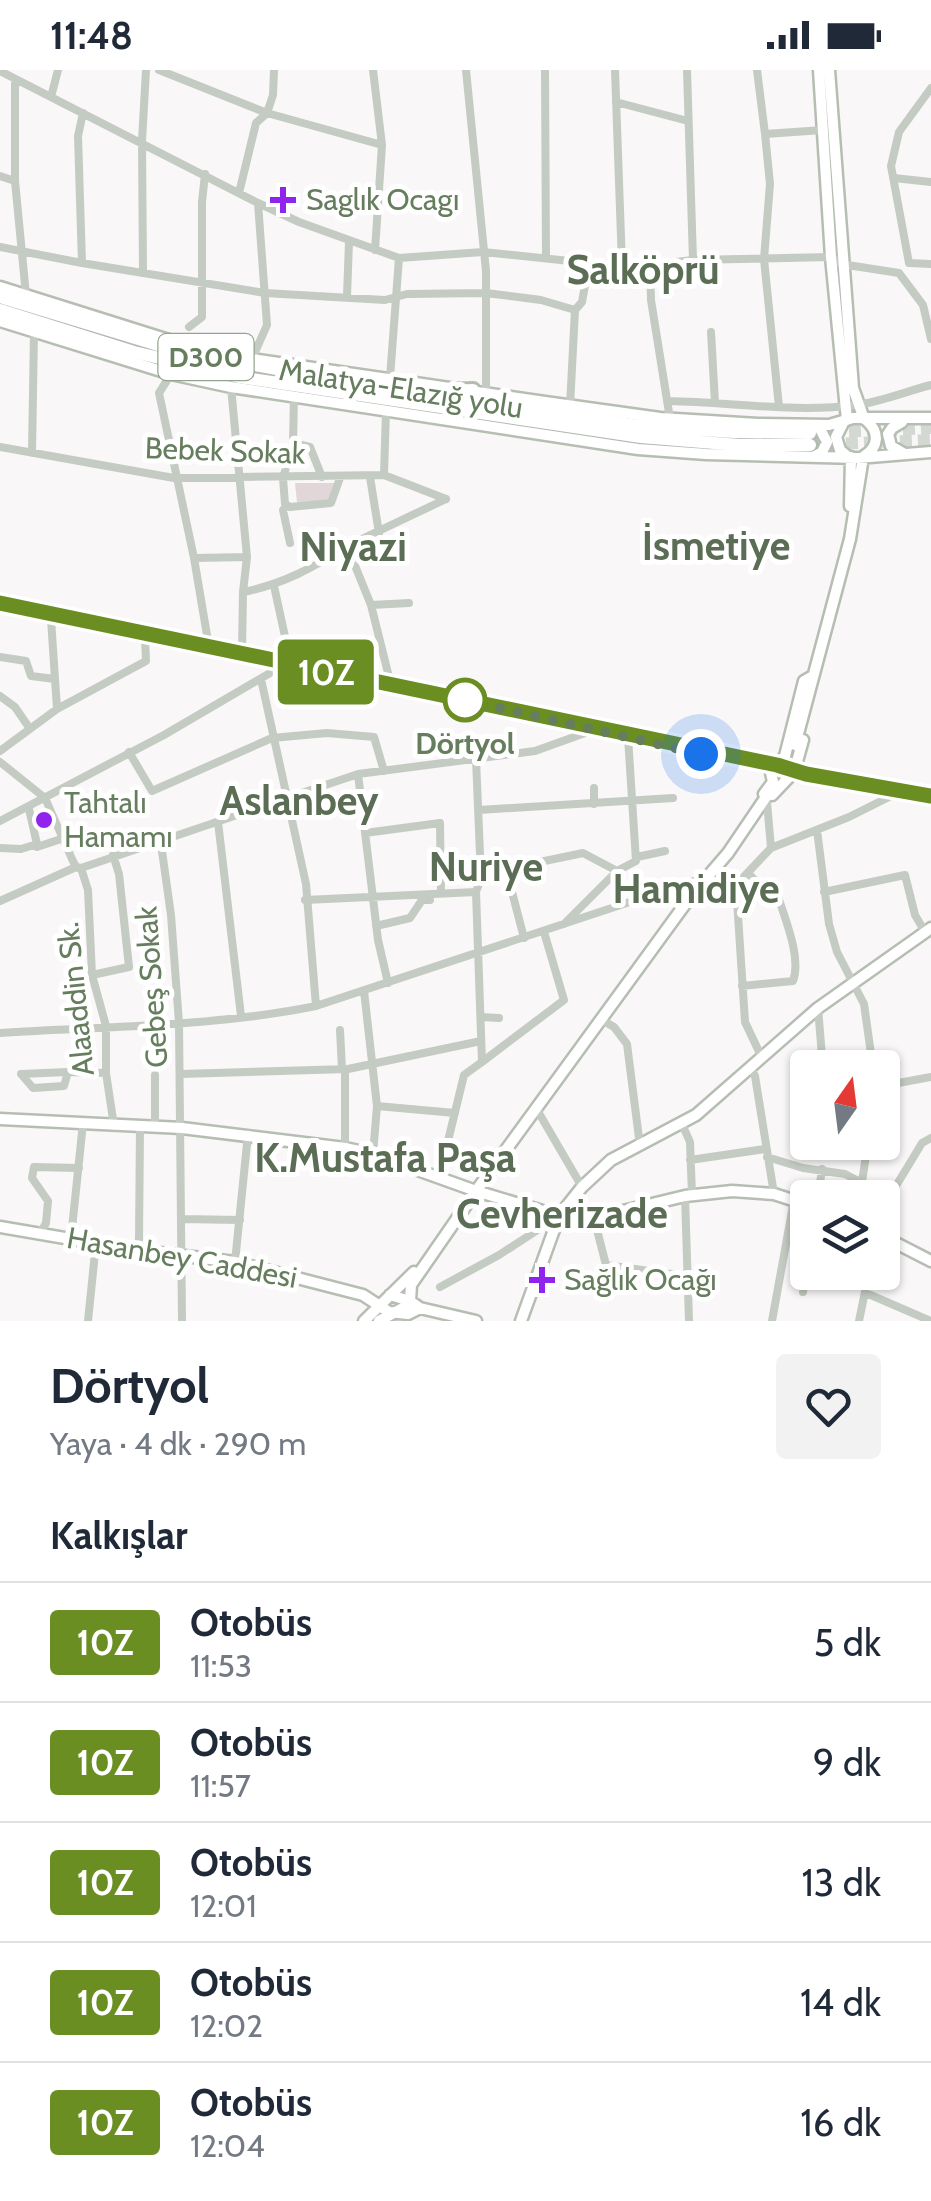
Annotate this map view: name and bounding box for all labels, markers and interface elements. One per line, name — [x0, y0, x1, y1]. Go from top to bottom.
text: 11:48 — [50, 12, 133, 59]
place label: Saglık Ocagı — [306, 181, 459, 218]
marker: Saglık Ocagı — [270, 187, 296, 213]
district label: Salköprü — [566, 245, 720, 294]
road number: D300 — [158, 334, 254, 380]
street label: Malatya-Elazığ yolu — [276, 351, 526, 426]
street label: Bebek Sokak — [144, 429, 306, 472]
district label: İsmetiye — [642, 521, 790, 570]
district label: Niyazi — [299, 522, 407, 571]
line badge: 10Z — [268, 640, 384, 704]
text: 10Z — [298, 651, 354, 694]
marker: Dörtyol — [444, 679, 486, 721]
place label: Dörtyol — [415, 725, 515, 762]
your location — [676, 729, 726, 779]
district label: Aslanbey — [219, 776, 379, 825]
place label: Tahtalı Hamamı — [64, 784, 173, 855]
marker: Tahtalı Hamamı — [33, 809, 55, 831]
district label: Nuriye — [429, 842, 543, 891]
district label: Hamidiye — [612, 864, 780, 913]
street label: Gebeş Sokak — [127, 905, 176, 1069]
street label: Alaaddin Sk. — [49, 920, 102, 1078]
north arrow — [790, 1050, 900, 1160]
map controls — [790, 1050, 900, 1290]
district label: K.Mustafa Paşa — [254, 1133, 516, 1182]
button: layers — [790, 1180, 900, 1290]
district label: Cevherizade — [456, 1189, 668, 1238]
street label: Hasanbey Caddesi — [64, 1219, 300, 1296]
place label: Sağlık Ocağı — [564, 1261, 717, 1298]
marker: Sağlık Ocağı — [529, 1267, 555, 1293]
button: heart — [776, 1354, 881, 1459]
text: Dörtyol — [50, 1357, 209, 1415]
text: Yaya · 4 dk · 290 m — [50, 1424, 306, 1463]
text: Kalkışlar — [50, 1512, 188, 1559]
text: Otobüs — [190, 1599, 312, 1646]
text: 5 dk — [814, 1619, 881, 1666]
text: 10Z — [77, 1621, 133, 1664]
text: 11:53 — [190, 1646, 252, 1685]
text: Otobüs — [190, 1719, 312, 1766]
text: 9 dk — [813, 1739, 881, 1786]
text: 10Z — [77, 1741, 133, 1784]
text: 11:57 — [190, 1766, 251, 1805]
text: Otobüs — [190, 1839, 312, 1886]
text: 13 dk — [801, 1859, 881, 1906]
text: 10Z — [77, 1861, 133, 1904]
text: 12:01 — [190, 1886, 257, 1925]
text: Otobüs — [190, 1959, 312, 2006]
text: 14 dk — [800, 1979, 881, 2026]
text: 10Z — [77, 1981, 133, 2024]
text: 12:02 — [190, 2006, 263, 2045]
text: Otobüs — [190, 2079, 312, 2126]
text: 16 dk — [800, 2099, 881, 2146]
text: 10Z — [77, 2101, 133, 2144]
text: 12:04 — [190, 2126, 265, 2165]

